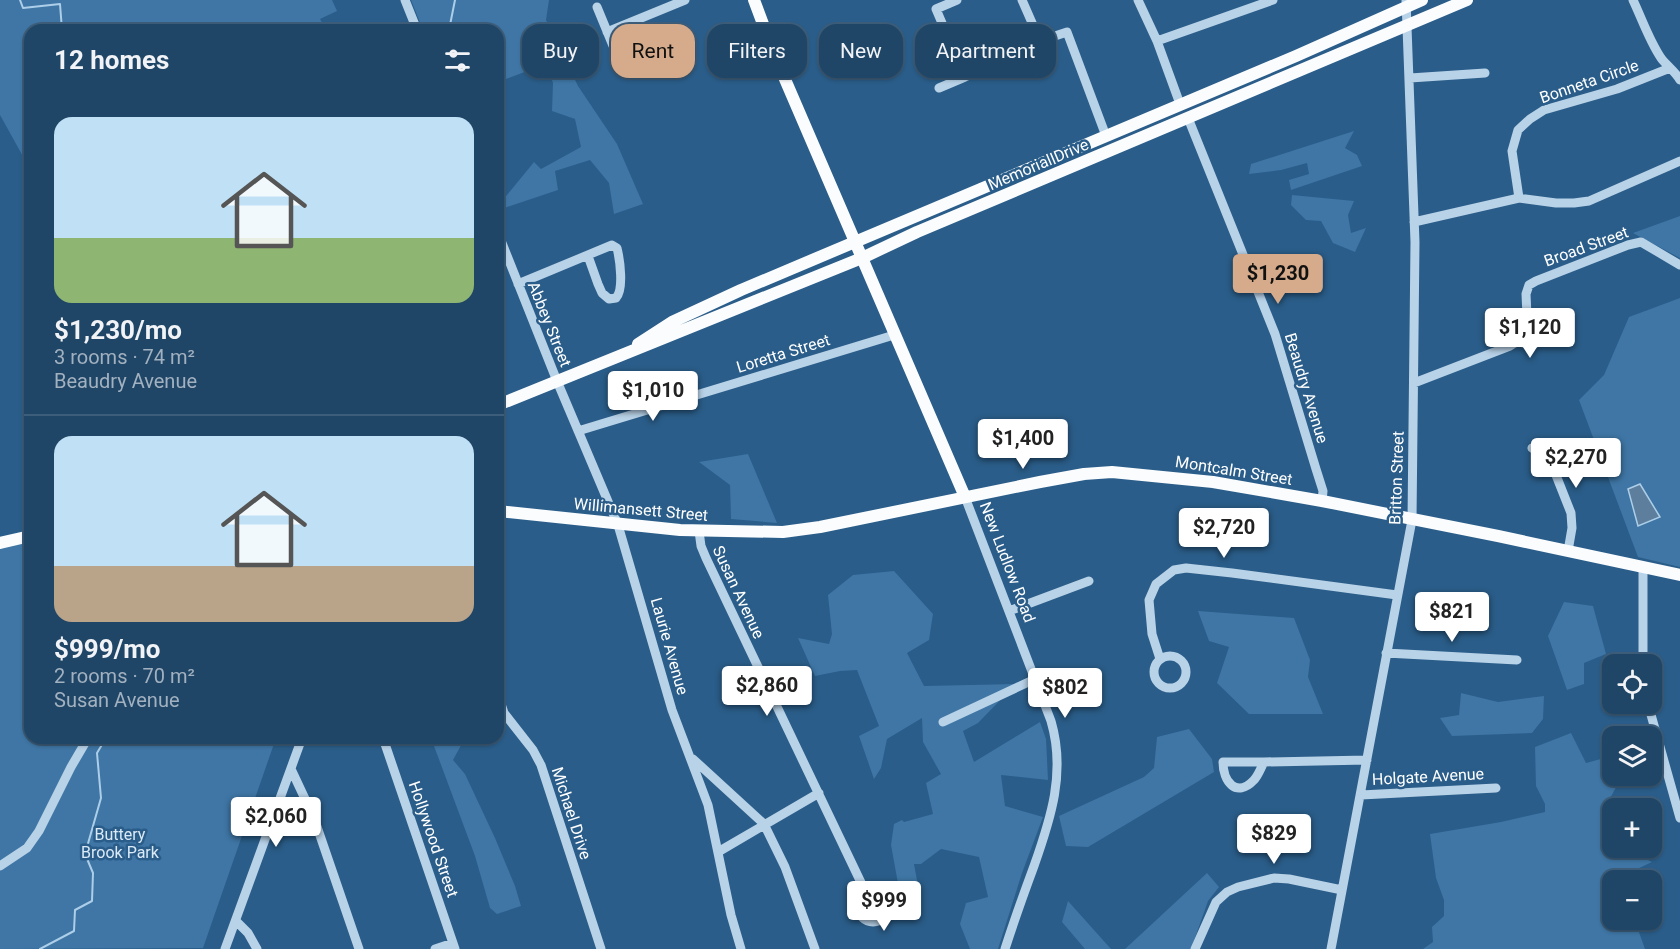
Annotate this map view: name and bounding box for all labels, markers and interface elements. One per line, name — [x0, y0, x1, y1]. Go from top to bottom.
chip: Buy — [522, 24, 599, 78]
chip: Rent — [611, 24, 695, 78]
chip: Filters — [707, 24, 807, 78]
chip: New — [819, 24, 903, 78]
chip: Apartment — [915, 24, 1056, 78]
icon: filters — [441, 44, 474, 77]
text: 12 homes — [54, 45, 169, 75]
street label: Bonneta Circle — [1537, 56, 1641, 107]
street label: Memorial Drive — [985, 135, 1091, 194]
icon: home — [210, 156, 318, 264]
street label: Broad Street — [1541, 222, 1631, 270]
pin: $1,230 — [1229, 254, 1327, 305]
text: $1,230 — [1247, 261, 1309, 285]
street label: Abbey Street — [524, 279, 575, 370]
pin: $1,120 — [1481, 308, 1579, 359]
text: $1,230/mo — [54, 315, 182, 345]
text: $1,120 — [1499, 315, 1561, 339]
street label: Loretta Street — [734, 330, 832, 377]
street label: Beaudry Avenue — [1281, 331, 1332, 446]
text: 3 rooms · 74 m² — [54, 345, 195, 369]
text: Beaudry Avenue — [54, 369, 197, 393]
pin: $1,010 — [604, 371, 702, 422]
text: $1,010 — [622, 378, 684, 402]
pin: $1,400 — [974, 419, 1072, 470]
text: $1,400 — [992, 426, 1054, 450]
street label: Britton Street — [1385, 431, 1408, 525]
pin: $2,270 — [1527, 438, 1625, 489]
text: $2,270 — [1545, 445, 1607, 469]
street label: Montcalm Street — [1174, 452, 1294, 489]
icon: home — [210, 475, 318, 583]
street label: Willimansett Street — [573, 494, 709, 525]
street label: New Ludlow Road — [976, 499, 1039, 625]
pin: $2,720 — [1175, 508, 1273, 559]
text: $2,720 — [1193, 515, 1255, 539]
street label: Susan Avenue — [709, 543, 768, 642]
pin: $821 — [1416, 592, 1488, 643]
street label: Laurie Avenue — [647, 595, 692, 697]
text: $821 — [1429, 599, 1475, 623]
text: $999/mo — [54, 634, 161, 664]
map controls — [1602, 654, 1662, 930]
button: locate — [1602, 654, 1662, 714]
text: 2 rooms · 70 m² — [54, 664, 195, 688]
pin: $2,860 — [718, 666, 816, 717]
pin: $802 — [1029, 668, 1101, 719]
text: $2,860 — [736, 673, 798, 697]
text: $802 — [1042, 675, 1088, 699]
text: Susan Avenue — [54, 688, 180, 712]
button: layers — [1602, 726, 1662, 786]
street label: Holgate Avenue — [1372, 764, 1485, 789]
street label: Michael Drive — [548, 765, 595, 862]
street label: Hollywood Street — [405, 779, 462, 900]
pin: $2,060 — [227, 797, 325, 848]
button: + — [1602, 798, 1662, 858]
text: $2,060 — [245, 804, 307, 828]
pin: $829 — [1238, 814, 1310, 865]
text: $829 — [1251, 821, 1297, 845]
park label: Buttery Brook Park — [81, 825, 160, 862]
button: − — [1602, 870, 1662, 930]
pin: $999 — [848, 881, 920, 932]
text: $999 — [861, 888, 907, 912]

